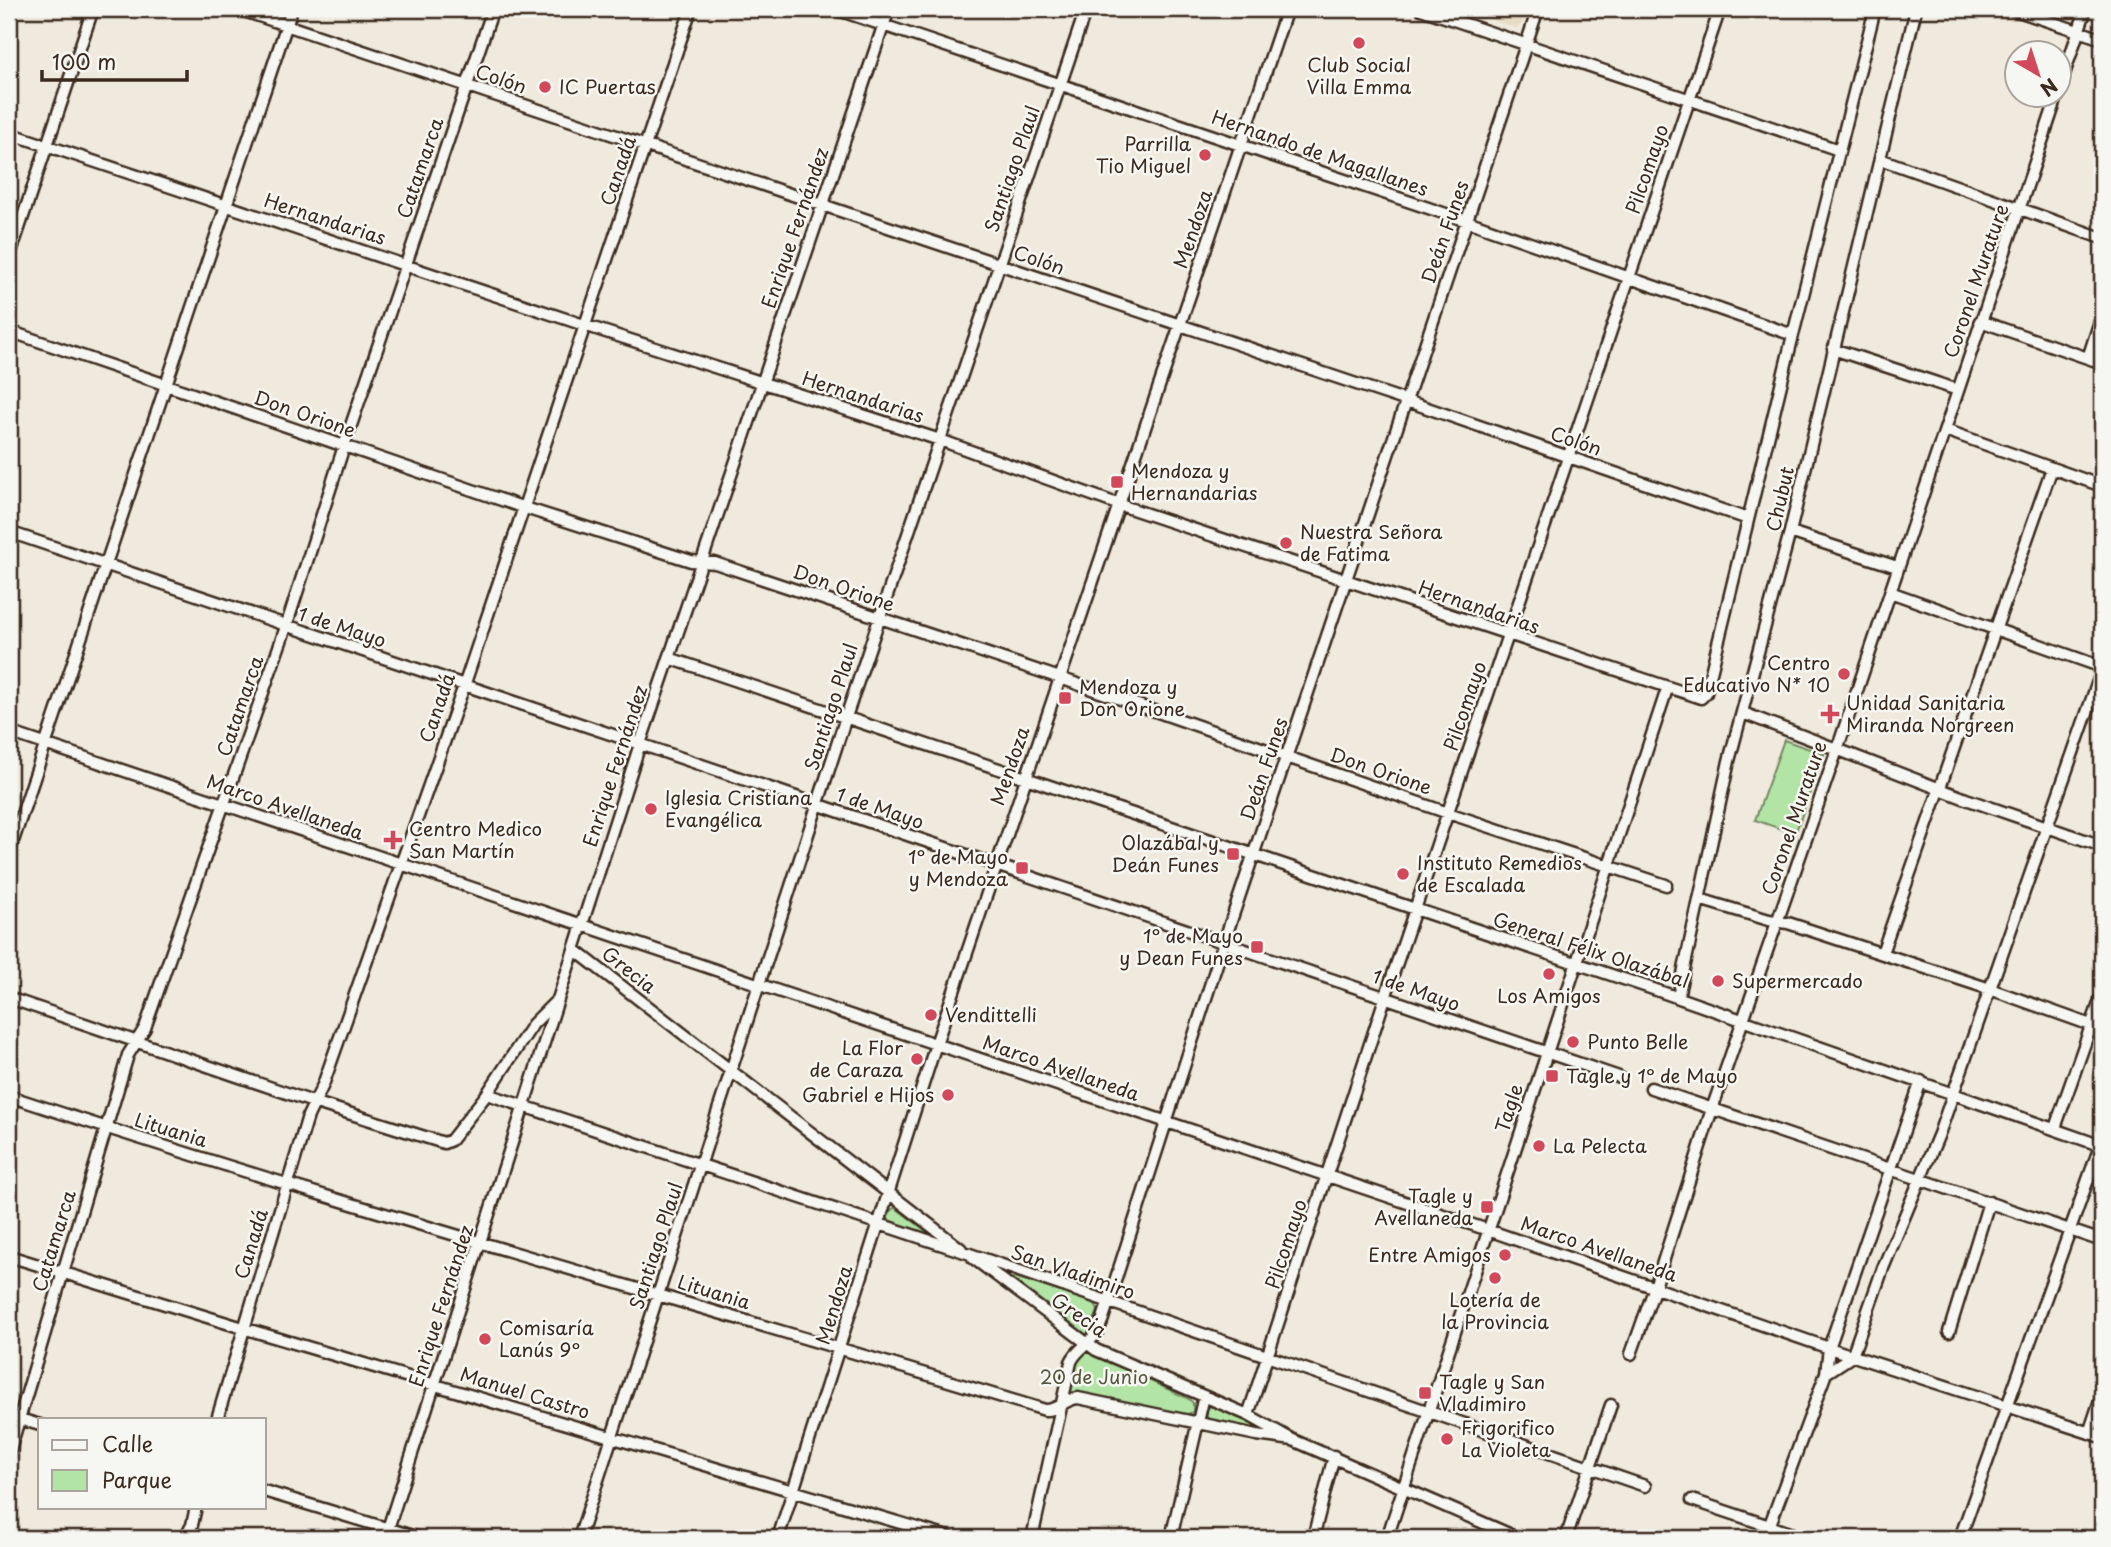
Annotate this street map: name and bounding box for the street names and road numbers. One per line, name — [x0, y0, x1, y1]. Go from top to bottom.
street label: Colón — [472, 56, 531, 100]
street label: Santiago Plaul — [976, 102, 1046, 236]
street label: Hernando de Magallanes — [1208, 102, 1432, 202]
street label: Catamarca — [389, 113, 450, 222]
street label: Pilcomayo — [1618, 120, 1674, 217]
street label: Canadá — [592, 132, 642, 209]
street label: Enrique Fernández — [753, 144, 835, 312]
street label: Deán Funes — [1413, 176, 1475, 287]
street label: Hernandarias — [261, 185, 390, 251]
street label: Mendoza — [1166, 185, 1219, 272]
street label: Coronel Murature — [1936, 200, 2015, 362]
street label: Colón — [1010, 237, 1069, 281]
street label: Hernandarias — [799, 363, 928, 429]
street label: Don Orione — [251, 383, 360, 444]
street label: Colón — [1547, 418, 1606, 462]
street label: Chubut — [1758, 463, 1800, 534]
street label: Don Orione — [790, 557, 899, 618]
street label: Hernandarias — [1415, 572, 1544, 640]
street label: 1 de Mayo — [295, 599, 390, 653]
street label: Santiago Plaul — [796, 640, 864, 774]
street label: Catamarca — [209, 651, 270, 760]
street label: Pilcomayo — [1436, 657, 1492, 754]
street label: Canadá — [411, 669, 461, 746]
street label: Enrique Fernández — [575, 681, 653, 850]
street label: Deán Funes — [1232, 713, 1294, 824]
street label: Mendoza — [983, 722, 1036, 809]
street label: Coronel Murature — [1754, 737, 1833, 899]
street label: Don Orione — [1327, 740, 1436, 801]
street label: Marco Avellaneda — [203, 766, 368, 846]
street label: 1 de Mayo — [833, 779, 928, 835]
street label: General Félix Olazábal — [1490, 904, 1693, 994]
street label: Grecia — [596, 939, 663, 1000]
street label: 1 de Mayo — [1369, 961, 1464, 1017]
street label: Marco Avellaneda — [979, 1027, 1144, 1107]
street label: Tagle — [1487, 1080, 1529, 1136]
street label: Lituania — [131, 1105, 211, 1153]
street label: Santiago Plaul — [621, 1179, 689, 1313]
street label: Catamarca — [24, 1186, 82, 1295]
street label: Pilcomayo — [1257, 1195, 1313, 1292]
street label: Canadá — [226, 1205, 274, 1282]
street label: Marco Avellaneda — [1517, 1208, 1682, 1288]
street label: Enrique Fernández — [401, 1221, 479, 1390]
street label: San Vladimiro — [1008, 1237, 1139, 1305]
street label: Mendoza — [808, 1261, 858, 1348]
street label: Lituania — [674, 1267, 754, 1315]
street label: Grecia — [1046, 1285, 1113, 1344]
street label: Manuel Castro — [457, 1359, 594, 1425]

